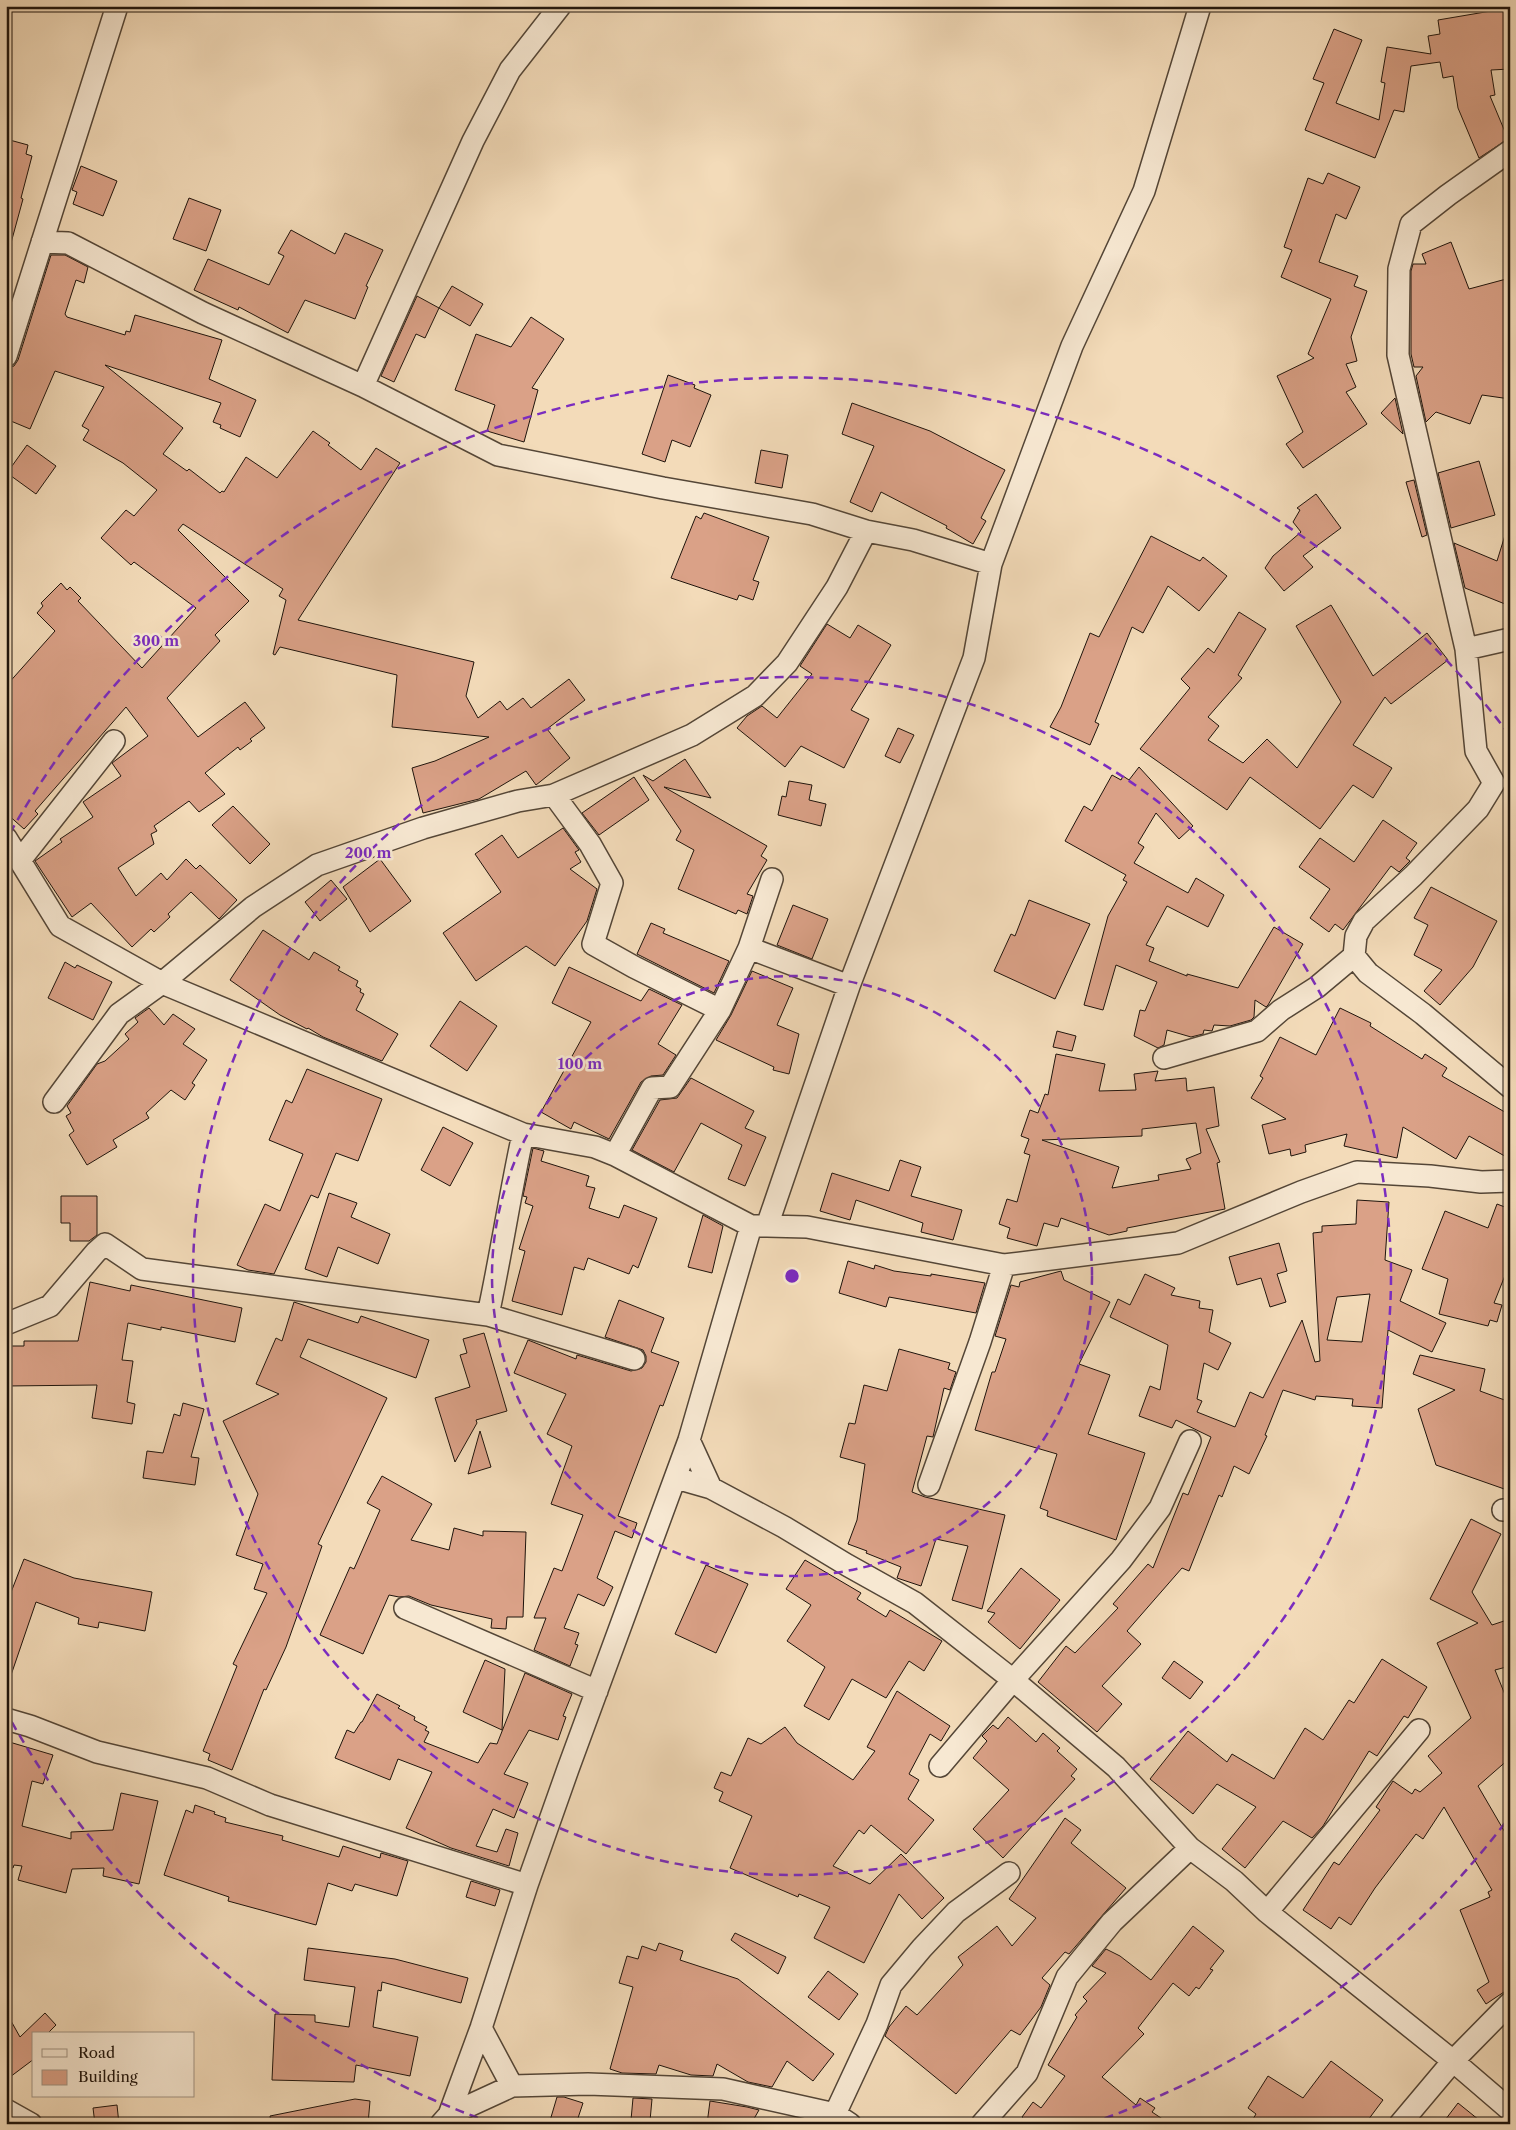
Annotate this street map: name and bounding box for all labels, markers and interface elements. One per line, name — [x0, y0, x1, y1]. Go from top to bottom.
text: 300 m — [133, 631, 179, 650]
text: 200 m — [345, 843, 391, 862]
text: 100 m — [558, 1054, 602, 1073]
centre of rings — [783, 1267, 801, 1285]
legend — [32, 2032, 195, 2098]
text: Road — [78, 2043, 115, 2062]
text: Building — [78, 2067, 138, 2086]

